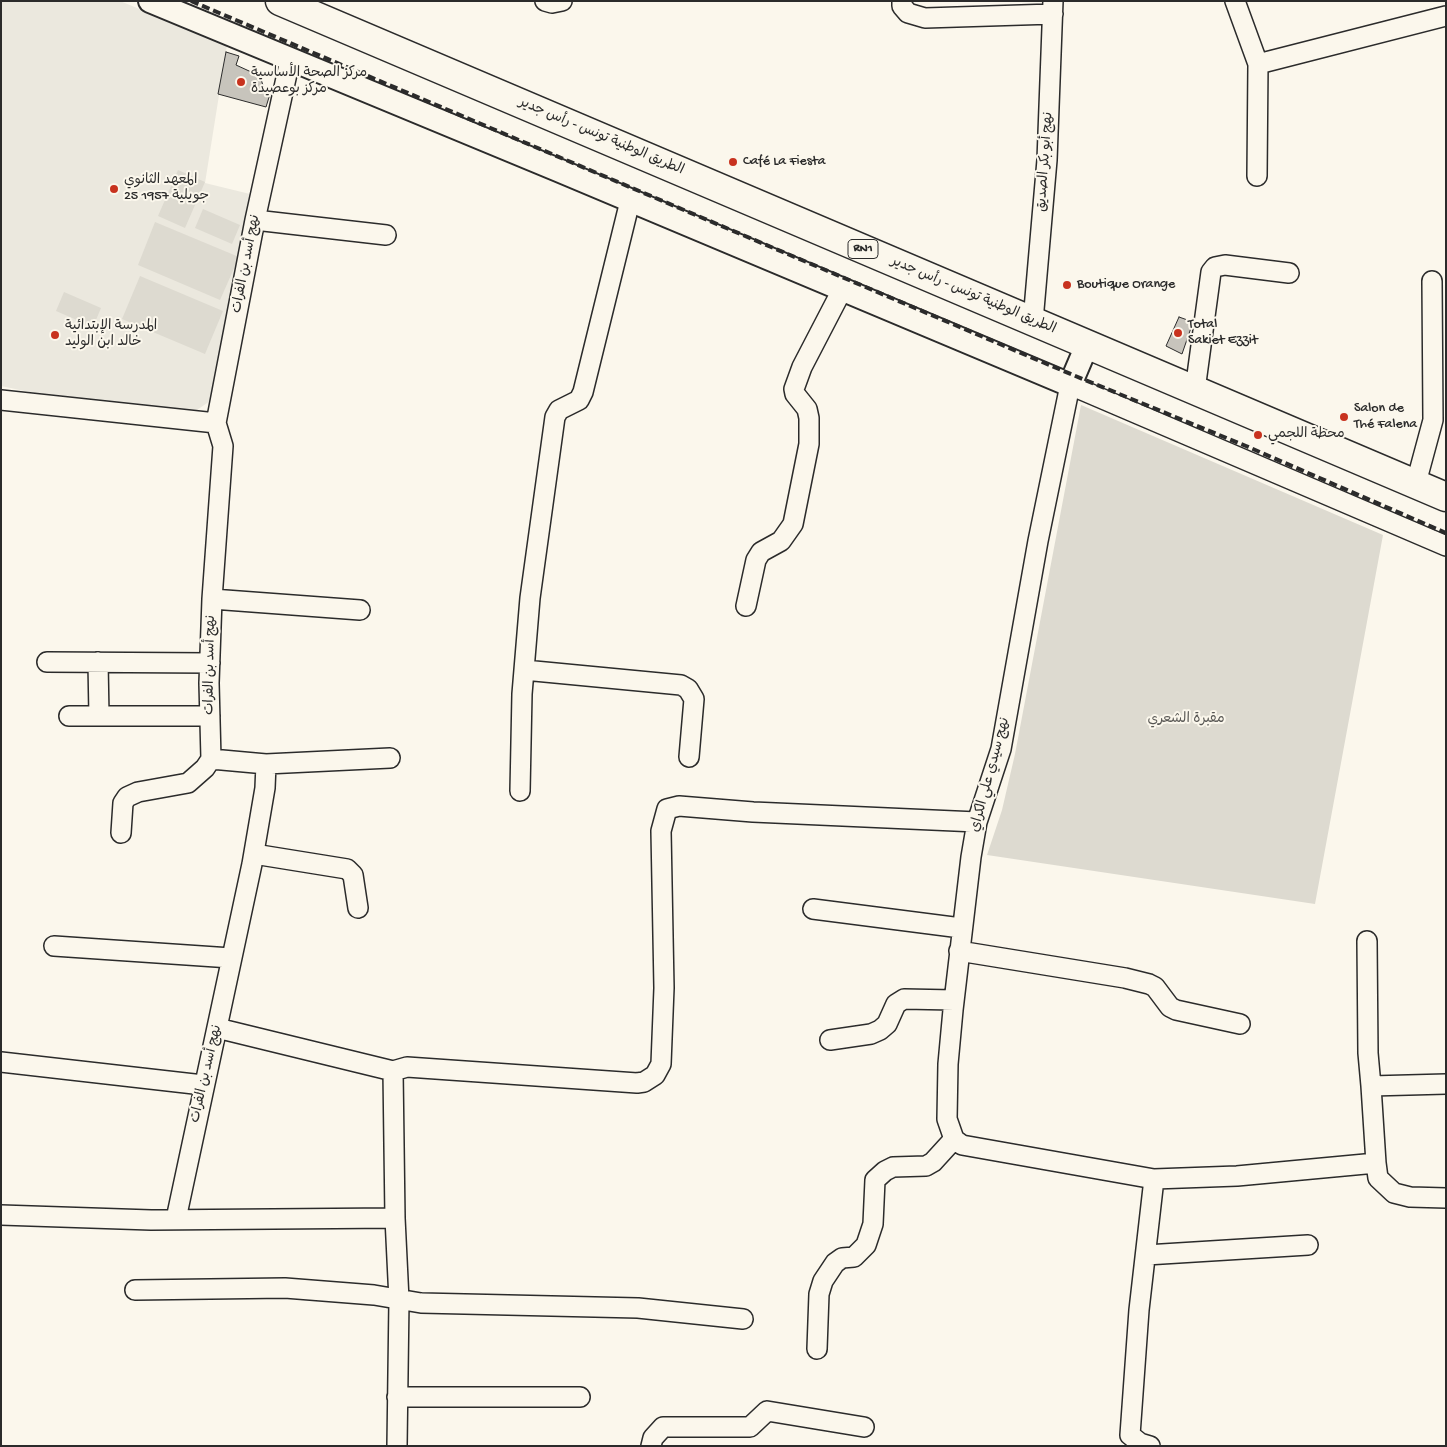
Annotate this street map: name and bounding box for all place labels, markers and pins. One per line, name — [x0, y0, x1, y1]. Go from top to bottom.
place label: مركز الصحة الأساسية مركز بوعصيدة — [251, 66, 367, 98]
marker: مركز الصحة الأساسية مركز بوعصيدة — [235, 76, 247, 88]
place label: Café La Fiesta — [743, 154, 825, 170]
marker: Café La Fiesta — [727, 156, 739, 168]
place label: المعهد الثانوي 25 جويلية 1957 — [124, 173, 209, 206]
marker: المعهد الثانوي 25 جويلية 1957 — [108, 183, 120, 195]
place label: Boutique Orange — [1077, 277, 1175, 293]
marker: Boutique Orange — [1061, 279, 1073, 291]
place label: Total Sakiet Ezzit — [1188, 317, 1258, 350]
place label: المدرسة الإبتدائية خالد ابن الوليد — [65, 319, 157, 352]
marker: Total Sakiet Ezzit — [1172, 327, 1184, 339]
marker: المدرسة الإبتدائية خالد ابن الوليد — [49, 329, 61, 341]
place label: Salon de Thé Falena — [1354, 401, 1417, 434]
marker: Salon de Thé Falena — [1338, 411, 1350, 423]
place label: محطة اللجمي — [1268, 427, 1345, 443]
marker: محطة اللجمي — [1252, 429, 1264, 441]

